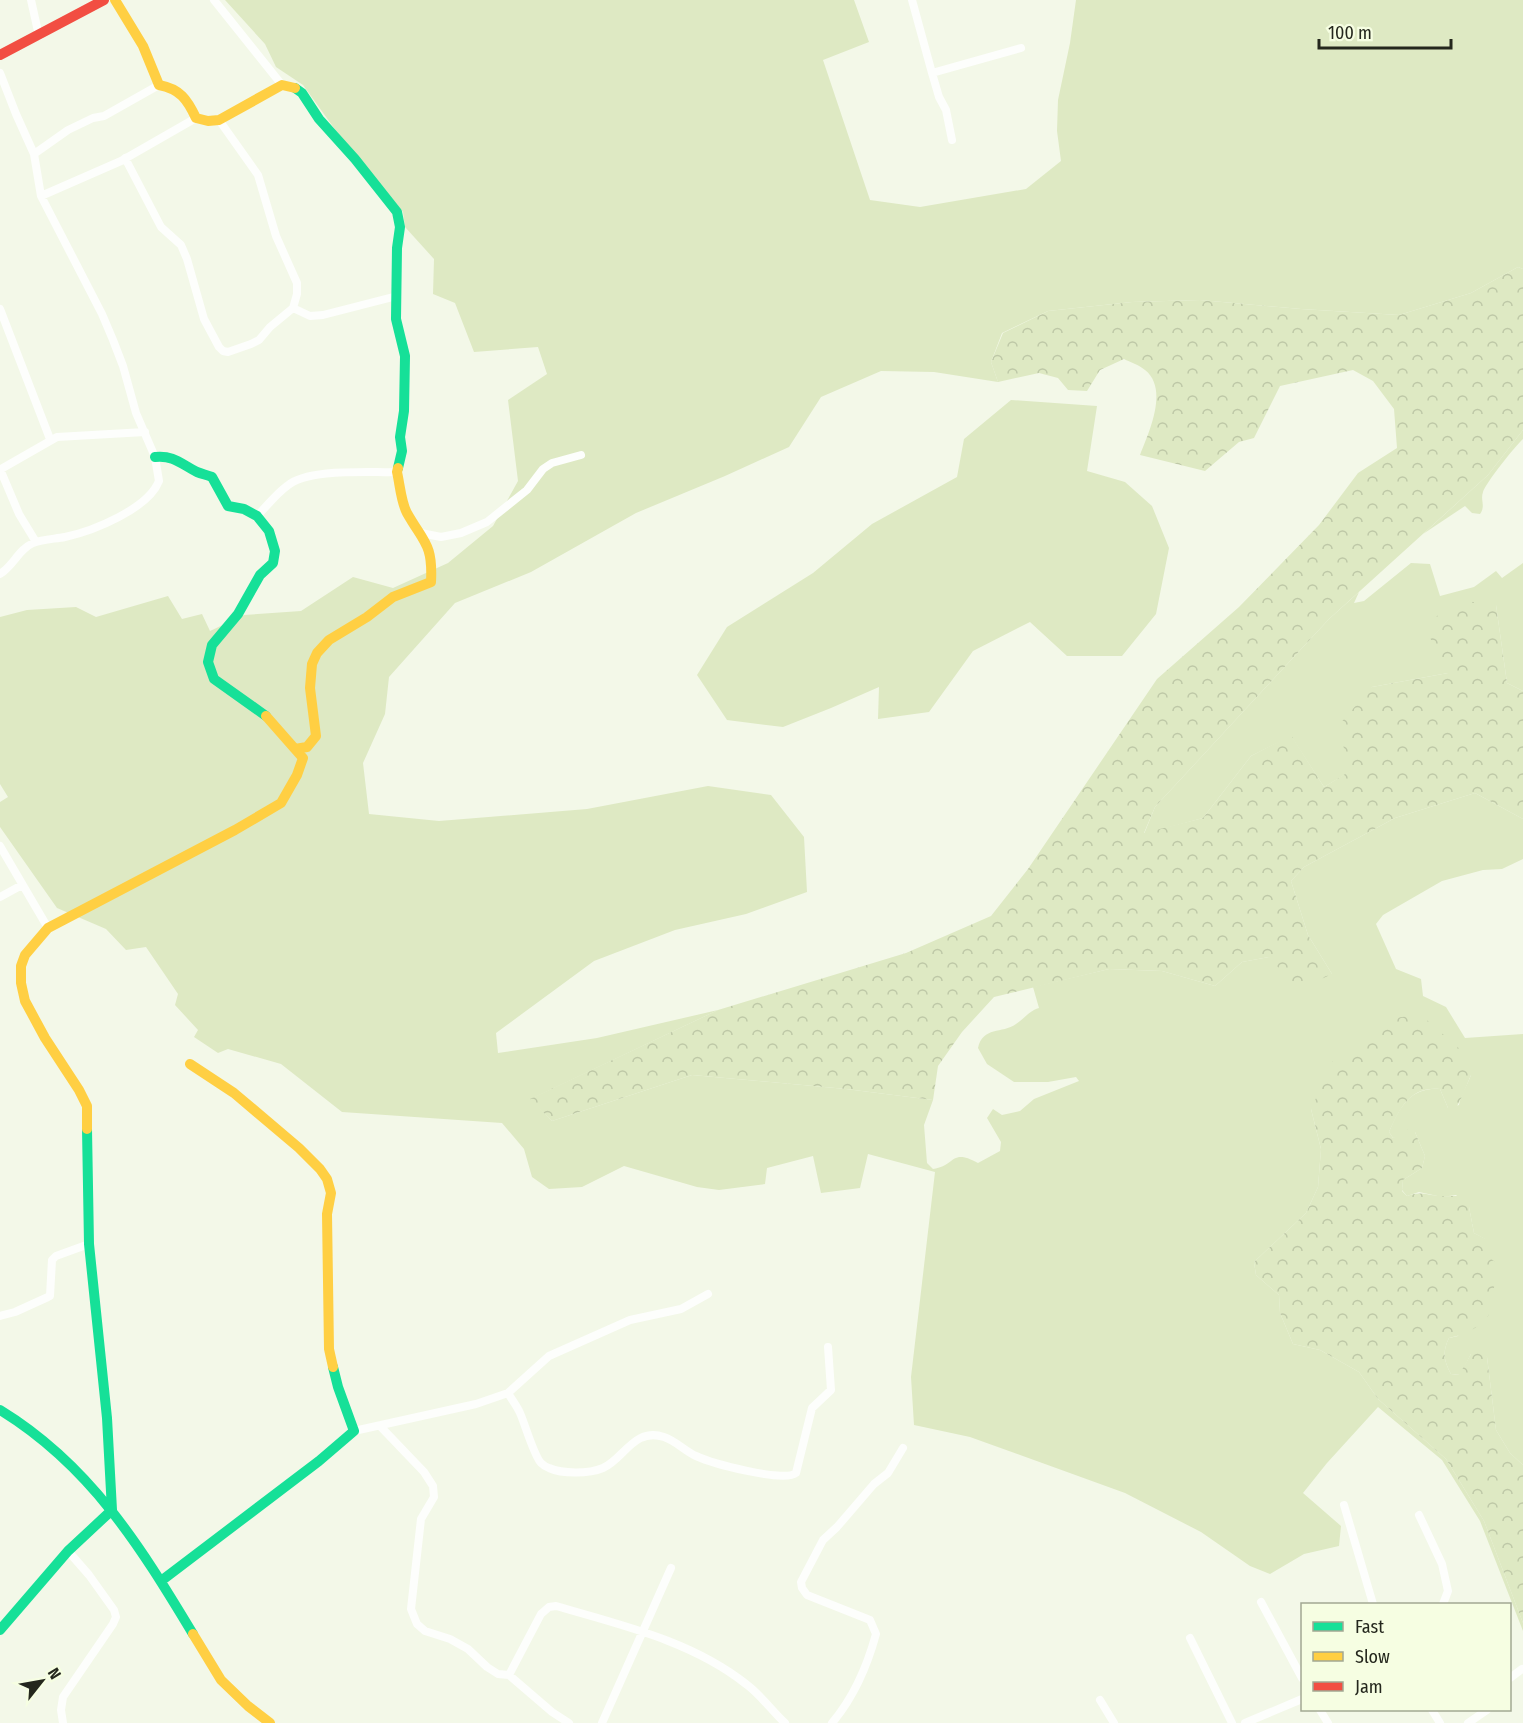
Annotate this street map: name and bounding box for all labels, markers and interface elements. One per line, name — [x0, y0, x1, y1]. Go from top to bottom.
scale bar — [1319, 12, 1451, 50]
text: 100 m — [1328, 22, 1372, 44]
legend — [1301, 1603, 1511, 1711]
text: Fast — [1355, 1616, 1384, 1638]
text: Slow — [1355, 1646, 1390, 1668]
north arrow — [12, 1651, 72, 1711]
text: N — [44, 1665, 65, 1683]
text: Jam — [1355, 1676, 1383, 1698]

